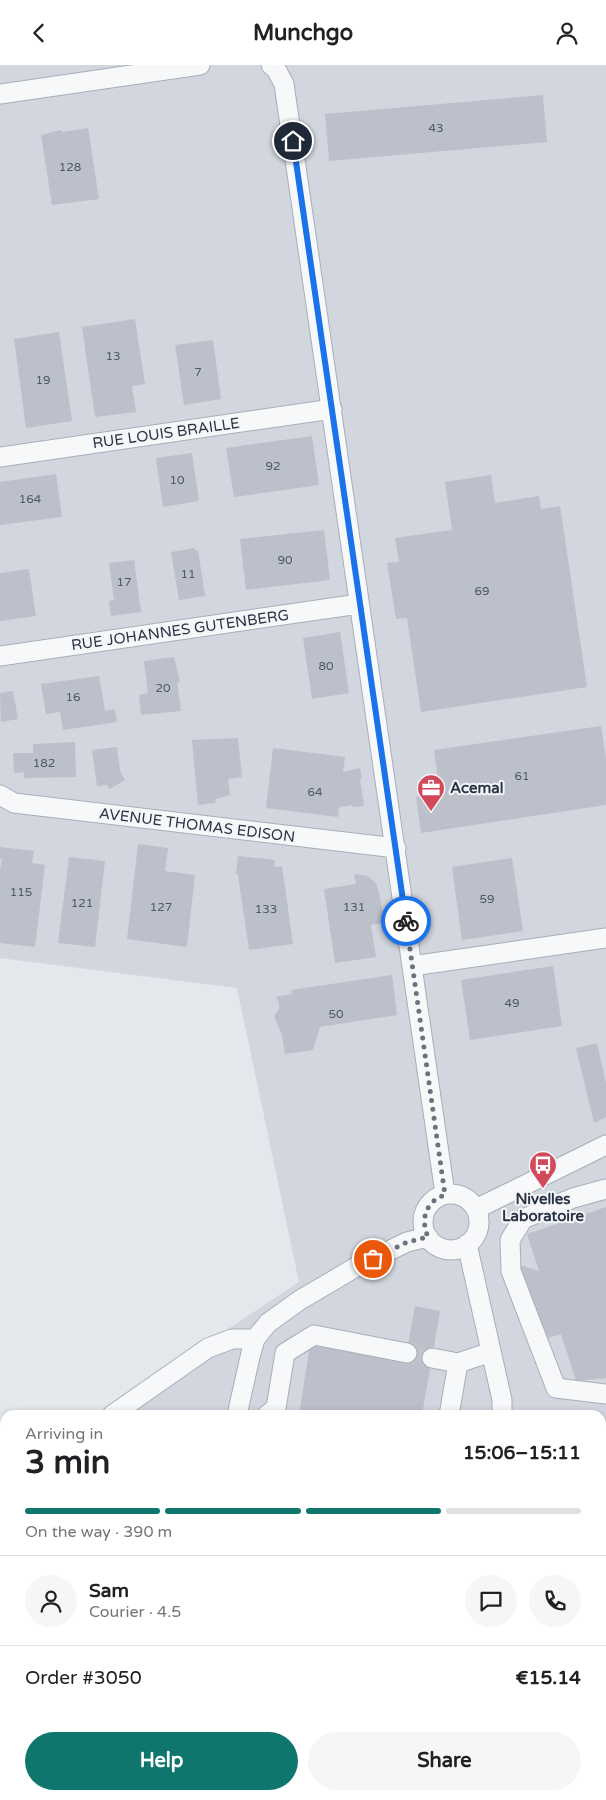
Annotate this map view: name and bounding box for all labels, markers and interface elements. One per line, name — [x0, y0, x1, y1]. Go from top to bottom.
icon: back — [25, 19, 53, 47]
icon: person — [553, 19, 581, 47]
text: Munchgo — [253, 20, 353, 46]
pin — [272, 120, 314, 162]
house number: 43 — [428, 121, 444, 135]
icon: home — [279, 127, 307, 155]
house number: 128 — [59, 160, 81, 174]
house number: 13 — [105, 349, 121, 363]
house number: 7 — [194, 365, 202, 379]
house number: 19 — [35, 373, 51, 387]
street label: RUE LOUIS BRAILLE — [91, 414, 241, 452]
house number: 92 — [265, 459, 281, 473]
house number: 10 — [169, 473, 185, 487]
house number: 164 — [19, 492, 42, 506]
house number: 90 — [277, 553, 293, 567]
house number: 11 — [180, 567, 196, 581]
house number: 17 — [116, 575, 132, 589]
house number: 69 — [474, 584, 490, 598]
street label: RUE JOHANNES GUTENBERG — [70, 606, 290, 654]
house number: 80 — [318, 659, 334, 673]
house number: 20 — [155, 681, 171, 695]
house number: 16 — [65, 690, 81, 704]
house number: 182 — [33, 756, 55, 770]
house number: 61 — [514, 769, 530, 783]
office icon: Acemal — [416, 773, 446, 812]
place label: Acemal — [450, 779, 503, 797]
house number: 64 — [307, 785, 323, 799]
street label: AVENUE THOMAS EDISON — [98, 804, 296, 846]
house number: 115 — [10, 885, 32, 899]
house number: 59 — [479, 892, 495, 906]
house number: 121 — [71, 896, 93, 910]
courier — [381, 896, 431, 946]
house number: 127 — [150, 900, 172, 914]
house number: 131 — [343, 900, 365, 914]
house number: 133 — [255, 902, 277, 916]
icon: bike — [392, 907, 420, 935]
house number: 49 — [504, 996, 520, 1010]
house number: 50 — [328, 1007, 344, 1021]
bus stop icon: Nivelles Laboratoire — [528, 1150, 558, 1189]
place label: Nivelles Laboratoire — [502, 1190, 585, 1225]
pin — [352, 1238, 394, 1280]
icon: bag — [359, 1245, 387, 1273]
text: Arriving in — [25, 1424, 103, 1444]
text: 15:06–15:11 — [463, 1442, 581, 1464]
text: 3 min — [25, 1444, 110, 1482]
text: On the way · 390 m — [25, 1522, 172, 1542]
button: person — [25, 1575, 77, 1627]
button: chat — [465, 1575, 517, 1627]
button: phone — [529, 1575, 581, 1627]
text: Sam — [89, 1580, 129, 1602]
text: Courier · 4.5 — [89, 1602, 181, 1622]
text: Order #3050 — [25, 1667, 142, 1689]
text: €15.14 — [516, 1667, 581, 1689]
button: Help — [25, 1732, 298, 1790]
button: Share — [308, 1732, 581, 1790]

